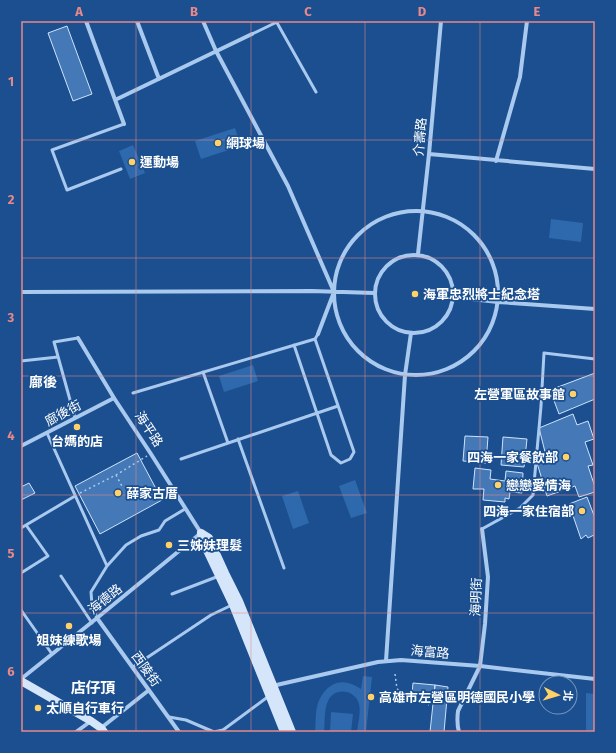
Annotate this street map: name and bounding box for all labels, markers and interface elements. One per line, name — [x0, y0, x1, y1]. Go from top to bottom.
text: A — [74, 4, 83, 19]
text: B — [190, 4, 198, 19]
text: C — [304, 4, 312, 19]
text: D — [418, 4, 427, 19]
text: E — [534, 4, 541, 19]
text: 1 — [8, 74, 14, 89]
street label: 介壽路 — [411, 117, 429, 157]
place label: 網球場 — [226, 136, 265, 151]
marker: 網球場 — [213, 138, 223, 148]
place label: 運動場 — [140, 155, 179, 170]
marker: 運動場 — [127, 157, 137, 167]
text: 2 — [8, 192, 15, 207]
place label: 海軍忠烈將士紀念塔 — [423, 287, 540, 302]
marker: 海軍忠烈將士紀念塔 — [410, 289, 420, 299]
text: 3 — [7, 310, 15, 325]
district label: 廍後 — [29, 374, 57, 391]
place label: 左營軍區故事館 — [474, 387, 565, 402]
marker: 左營軍區故事館 — [568, 389, 578, 399]
street label: 廍後街 — [42, 397, 84, 429]
street label: 海平路 — [132, 409, 166, 449]
marker: 台媽的店 — [72, 422, 82, 432]
text: 4 — [7, 428, 15, 443]
place label: 台媽的店 — [51, 434, 103, 449]
place label: 四海一家餐飲部 — [467, 450, 558, 465]
marker: 四海一家餐飲部 — [561, 452, 571, 462]
place label: 戀戀愛情海 — [506, 478, 571, 493]
marker: 戀戀愛情海 — [493, 480, 503, 490]
place label: 薛家古厝 — [126, 486, 178, 501]
marker: 薛家古厝 — [113, 488, 123, 498]
place label: 四海一家住宿部 — [483, 504, 574, 519]
marker: 四海一家住宿部 — [577, 506, 587, 516]
place label: 三姊妹理髮 — [177, 538, 242, 553]
marker: 三姊妹理髮 — [164, 540, 174, 550]
text: 5 — [8, 546, 15, 561]
street label: 海明街 — [468, 577, 484, 617]
street label: 海德路 — [85, 581, 125, 617]
marker: 姐妹練歌場 — [64, 621, 74, 631]
place label: 姐妹練歌場 — [36, 633, 102, 648]
street label: 海富路 — [410, 643, 450, 661]
street label: 西陵街 — [128, 649, 164, 689]
text: 6 — [7, 664, 15, 679]
north arrow — [538, 675, 578, 715]
district label: 店仔頂 — [70, 679, 116, 697]
place label: 高雄市左營區明德國民小學 — [379, 690, 535, 705]
text: 北 — [561, 690, 574, 702]
marker: 高雄市左營區明德國民小學 — [366, 692, 376, 702]
place label: 太順自行車行 — [46, 701, 124, 716]
marker: 太順自行車行 — [33, 703, 43, 713]

